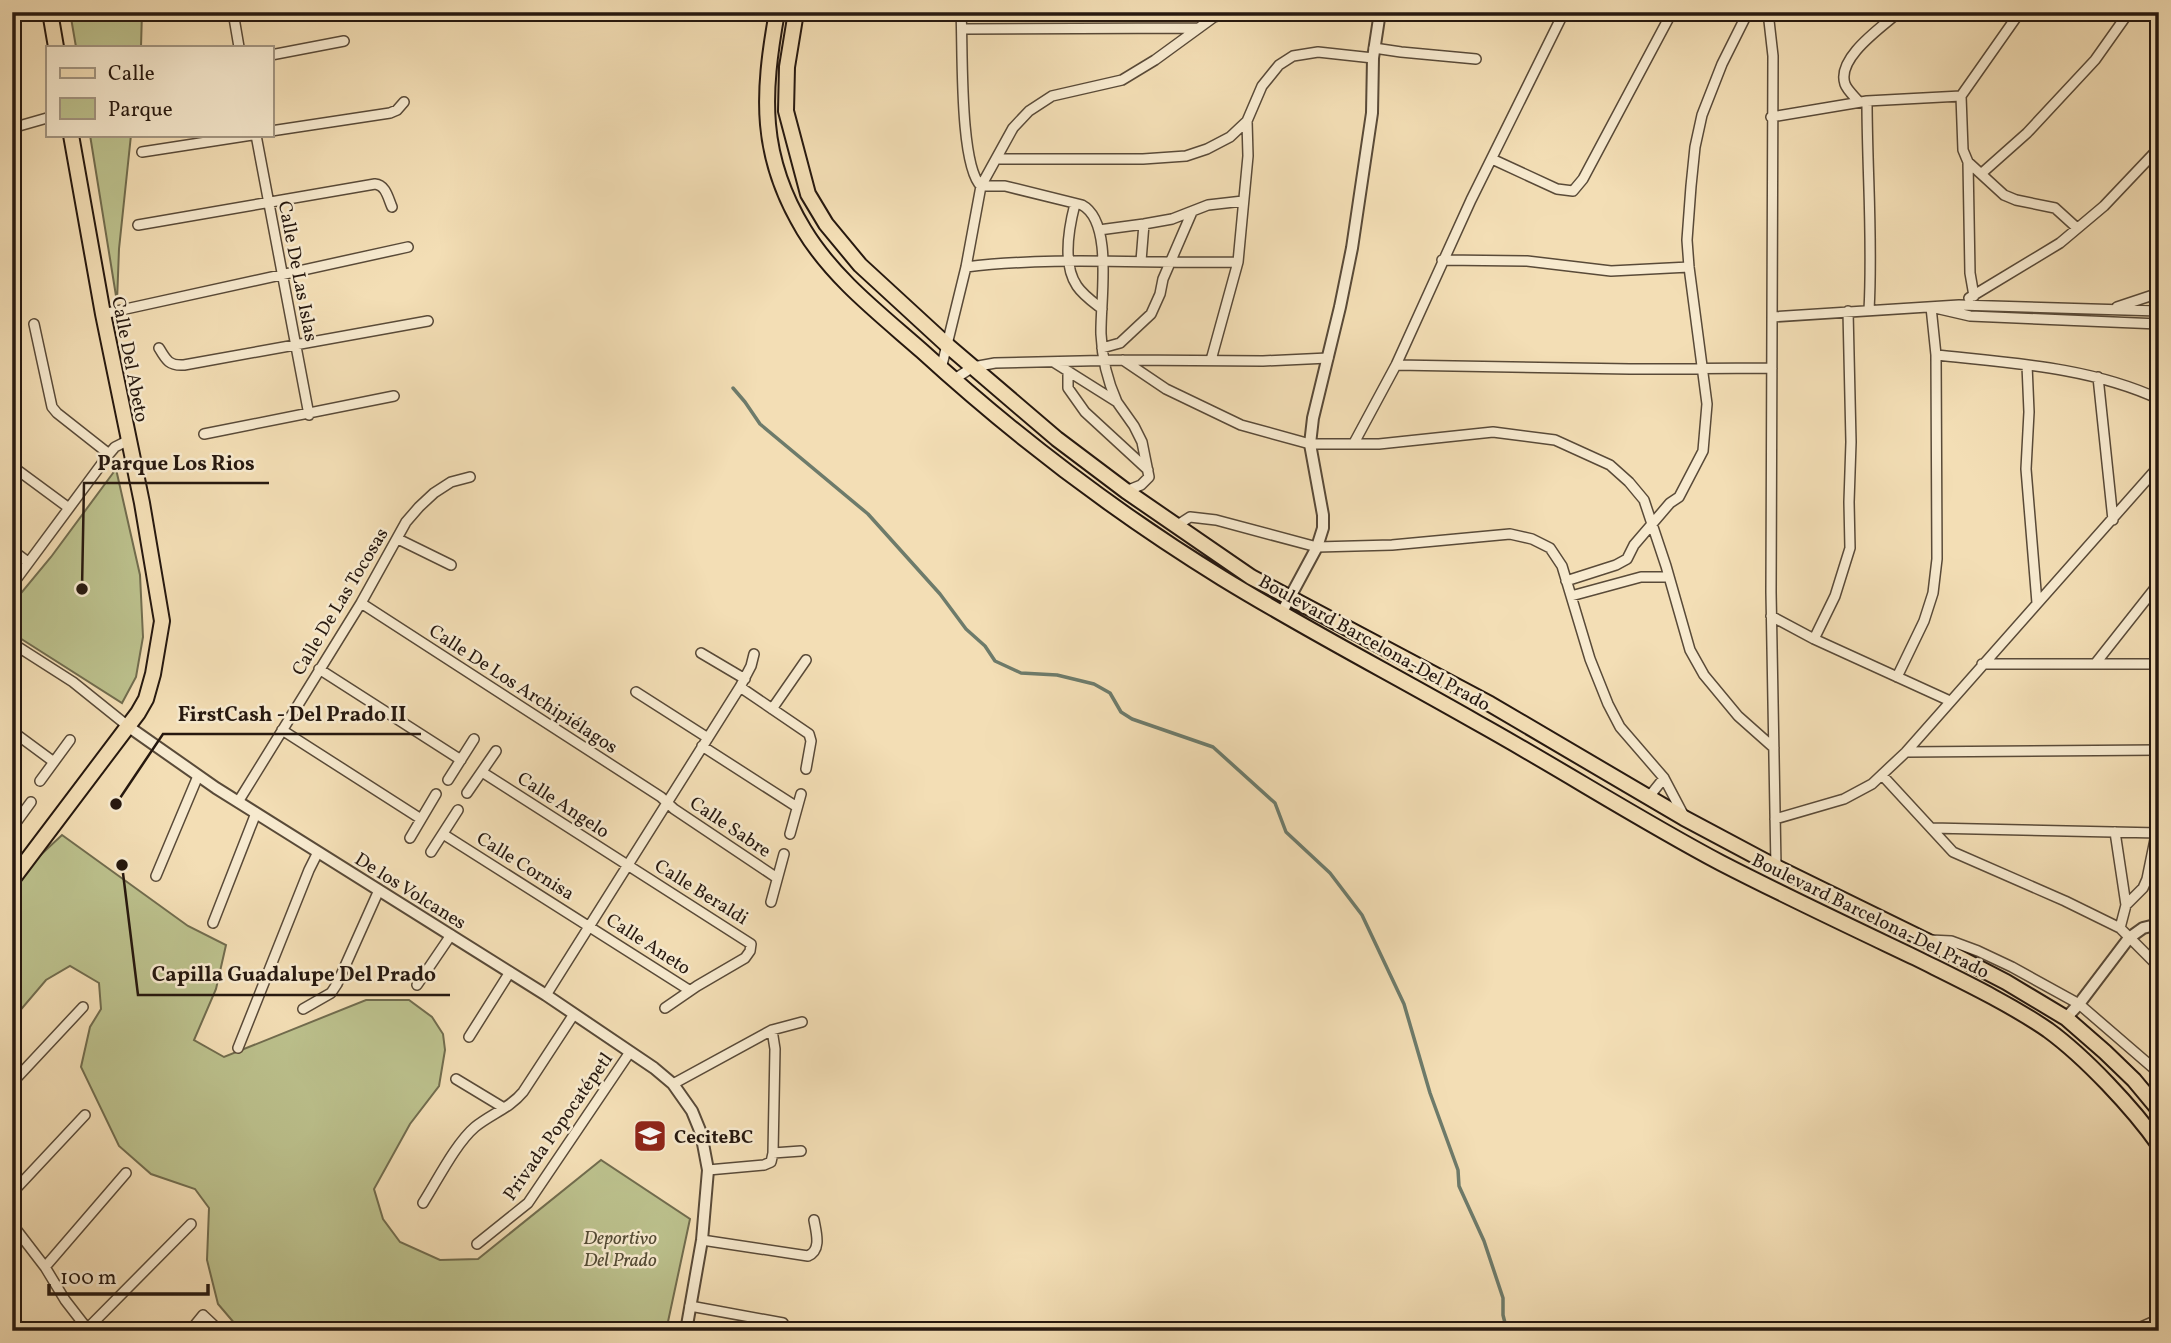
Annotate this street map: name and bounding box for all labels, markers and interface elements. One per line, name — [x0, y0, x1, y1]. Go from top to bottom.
legend — [46, 46, 273, 136]
text: Calle — [108, 60, 155, 89]
text: Parque — [108, 96, 173, 125]
street label: Calle De Las Islas — [271, 199, 323, 344]
street label: Calle Del Abeto — [104, 294, 154, 425]
callout: Parque Los Rios — [84, 441, 269, 483]
text: Parque Los Rios — [97, 450, 255, 479]
street label: Calle De Las Tocosas — [286, 523, 395, 681]
street label: Boulevard Barcelona-Del Prado — [1253, 569, 1495, 719]
street label: Calle De Los Archipiélagos — [423, 619, 622, 761]
callout: FirstCash - Del Prado II — [163, 692, 421, 734]
text: FirstCash - Del Prado II — [178, 701, 406, 730]
street label: Calle Angelo — [512, 766, 614, 845]
street label: Calle Sabre — [684, 791, 776, 865]
street label: Calle Cornisa — [471, 826, 579, 907]
street label: De los Volcanes — [349, 847, 471, 936]
street label: Boulevard Barcelona-Del Prado — [1747, 848, 1993, 986]
street label: Calle Beraldi — [649, 853, 753, 932]
street label: Calle Aneto — [600, 908, 695, 982]
callout: Capilla Guadalupe Del Prado — [138, 953, 450, 995]
text: Capilla Guadalupe Del Prado — [152, 961, 436, 990]
street label: Privada Popocatépetl — [498, 1048, 620, 1206]
school or university icon: CeciteBC — [631, 1117, 669, 1155]
place label: CeciteBC — [674, 1125, 753, 1151]
park label: Deportivo Del Prado — [583, 1226, 657, 1274]
scale bar — [49, 1252, 208, 1296]
text: 100 m — [60, 1264, 117, 1293]

